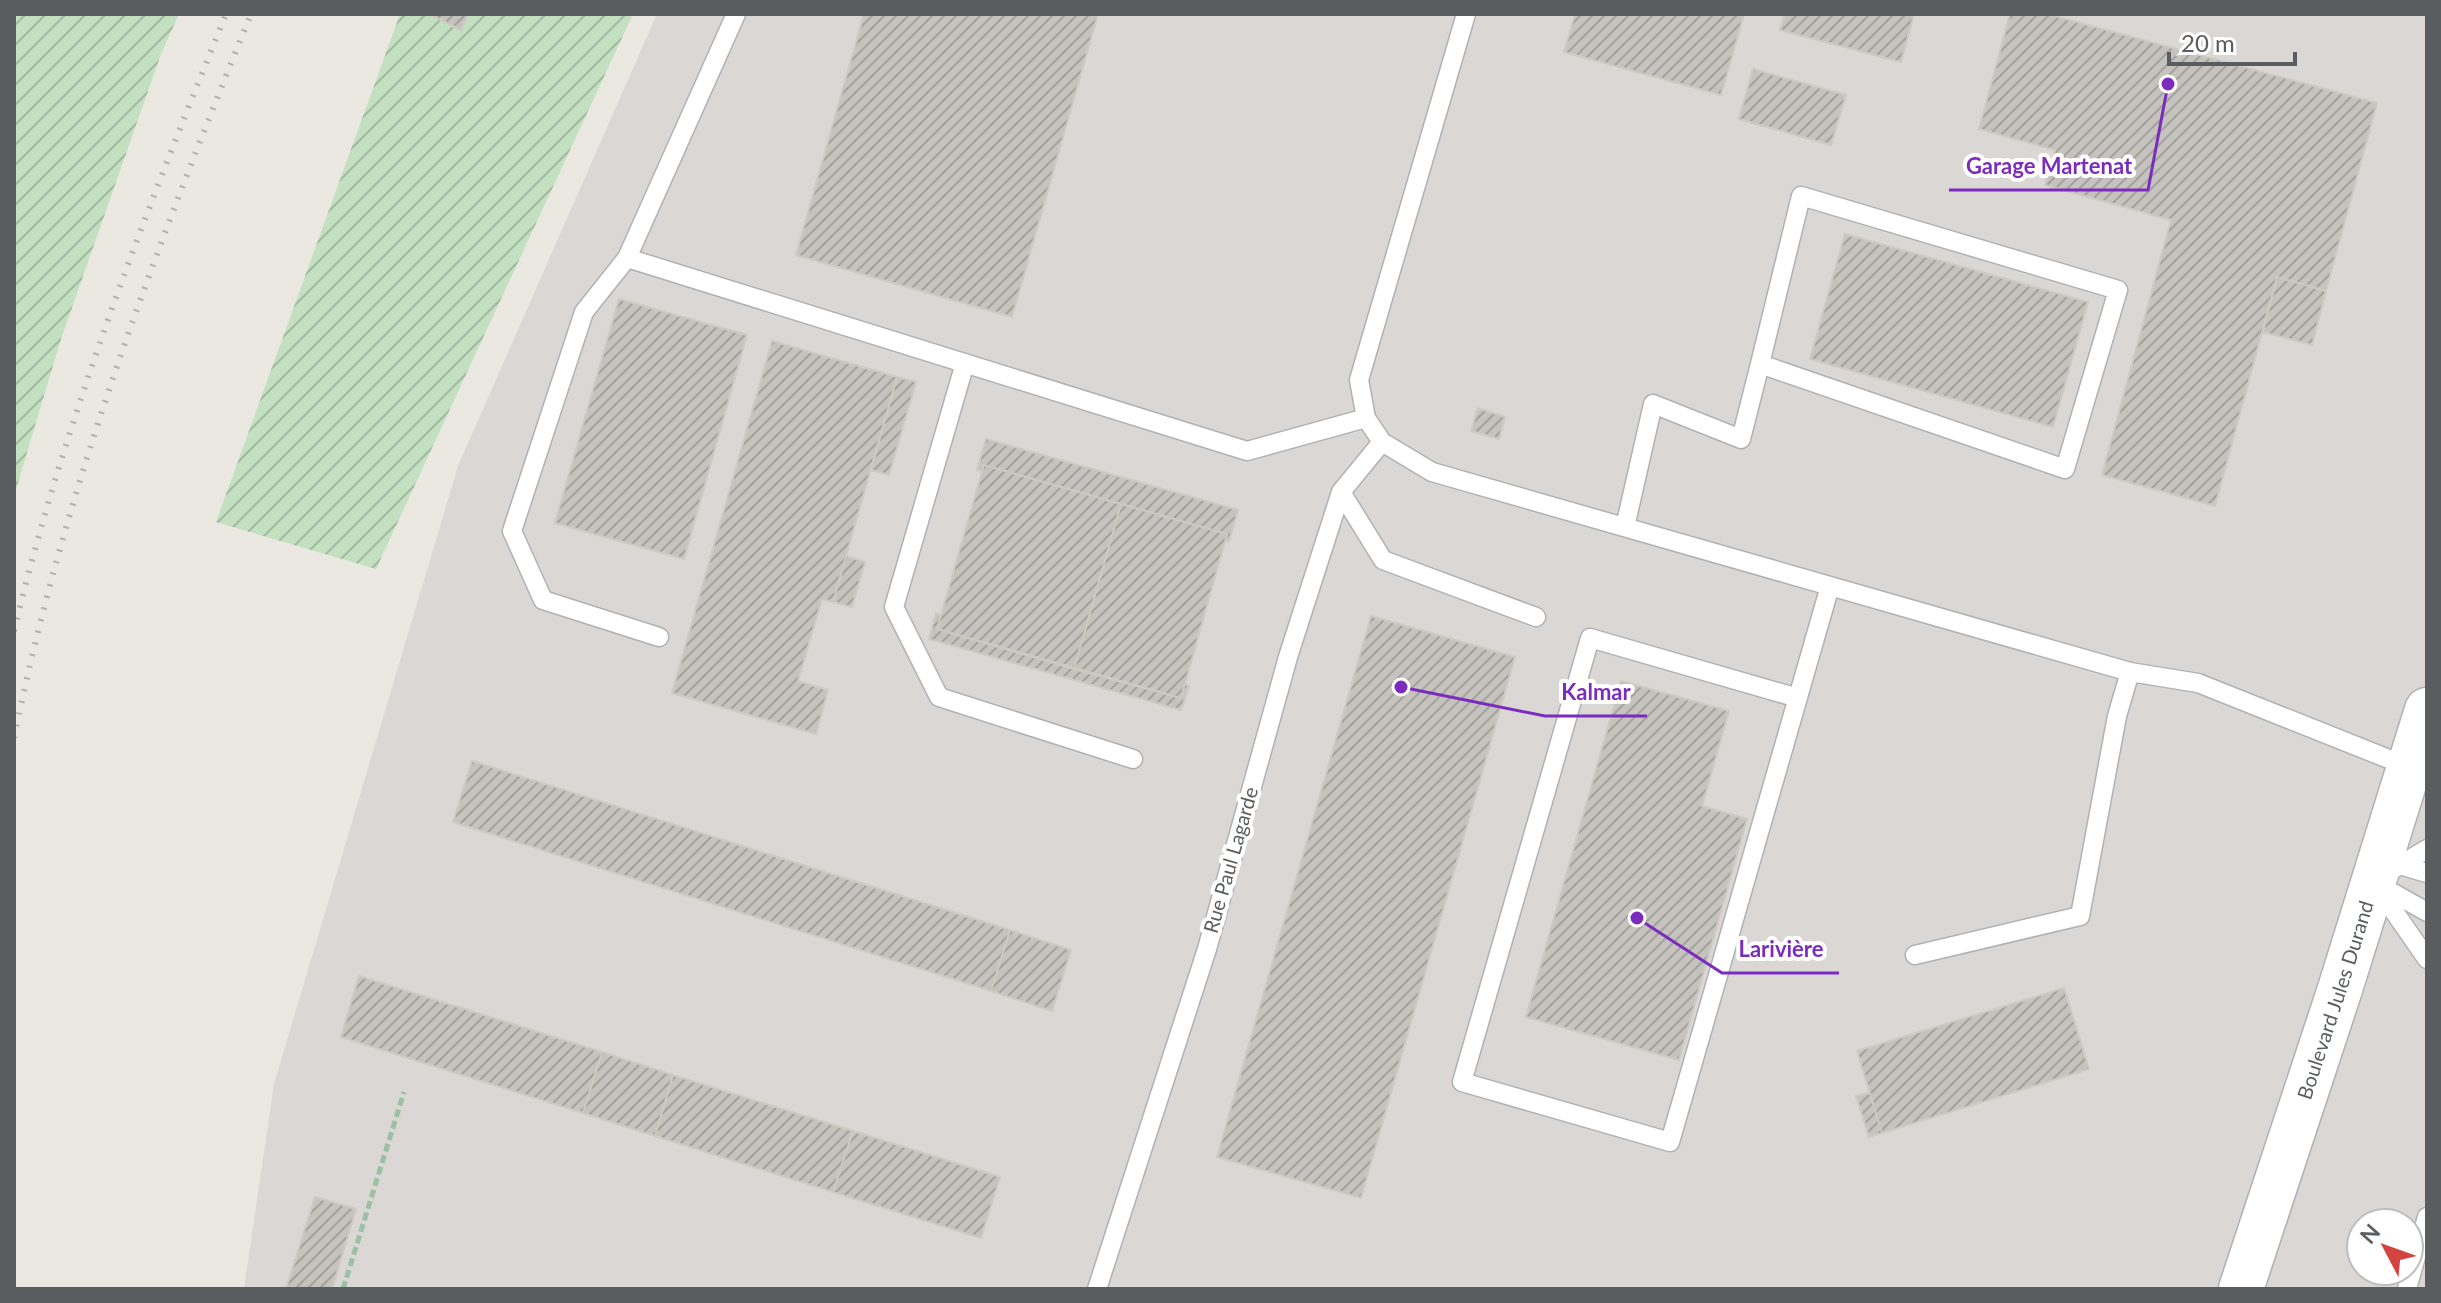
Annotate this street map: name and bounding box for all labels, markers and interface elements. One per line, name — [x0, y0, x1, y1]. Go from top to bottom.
scale bar — [2169, 16, 2295, 66]
text: 20 m — [2181, 28, 2235, 57]
callout: Garage Martenat — [1949, 144, 2148, 190]
text: Garage Martenat — [1966, 152, 2133, 179]
callout: Kalmar — [1545, 670, 1647, 716]
text: Kalmar — [1561, 678, 1632, 705]
street label: Rue Paul Lagarde — [1198, 784, 1262, 936]
street label: Boulevard Jules Durand — [2291, 898, 2378, 1102]
callout: Larivière — [1722, 927, 1839, 973]
text: Larivière — [1739, 935, 1824, 962]
north arrow — [2345, 1207, 2425, 1287]
text: N — [2354, 1218, 2385, 1249]

